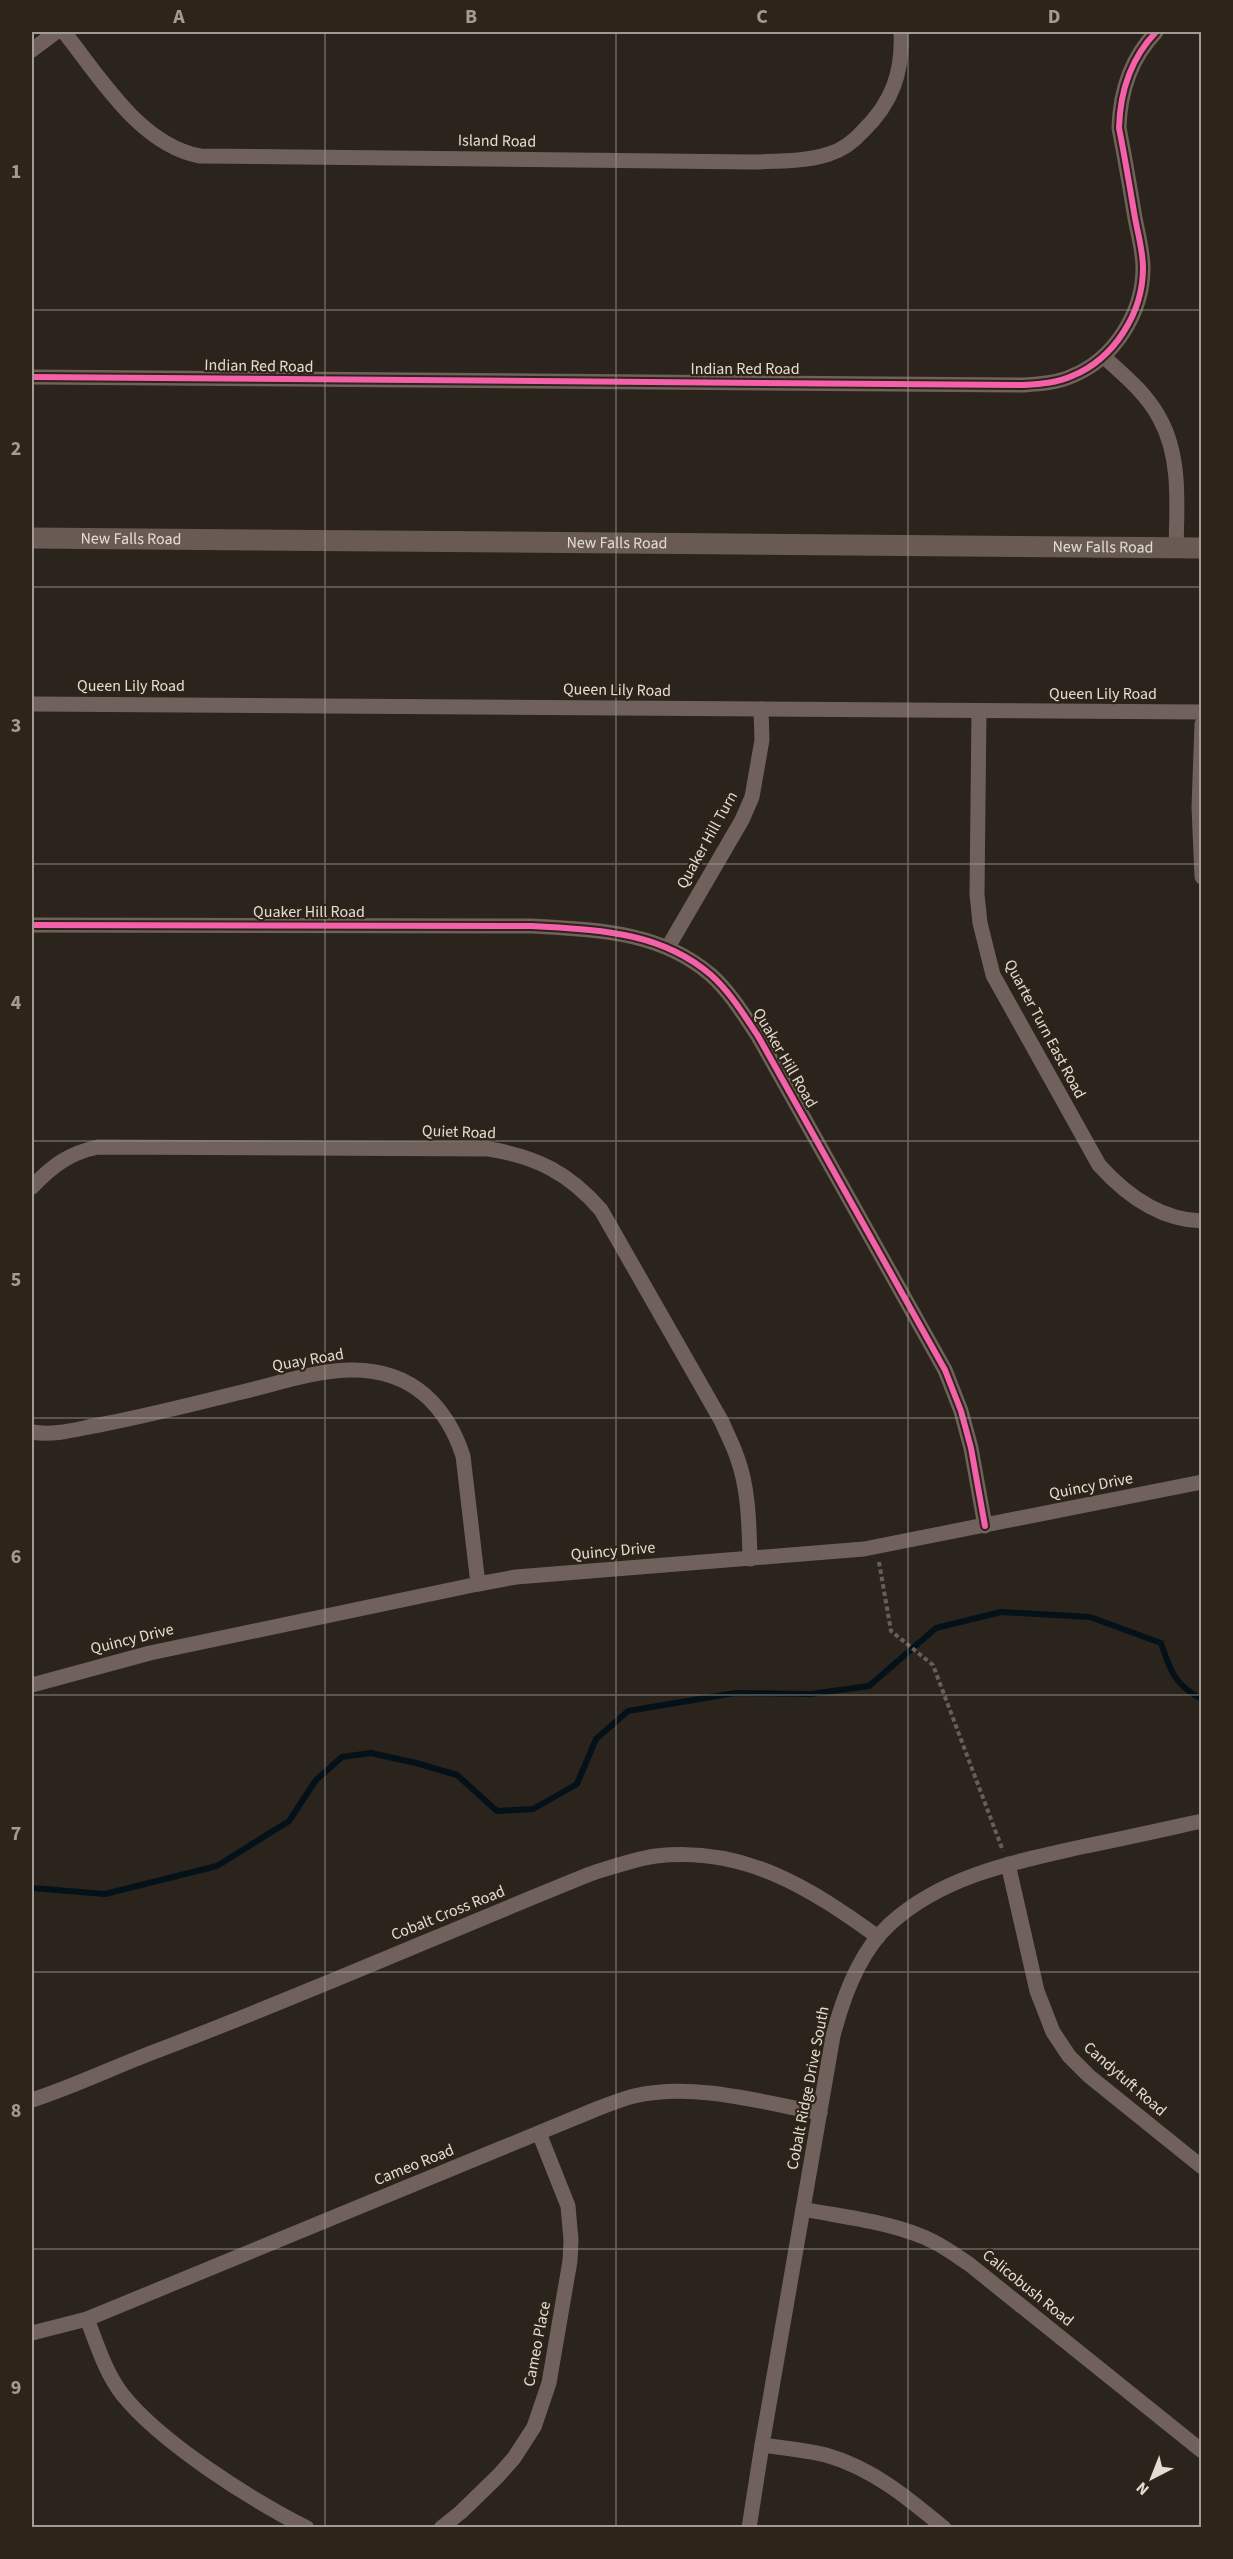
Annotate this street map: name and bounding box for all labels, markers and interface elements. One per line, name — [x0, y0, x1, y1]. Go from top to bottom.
text: A — [172, 3, 185, 31]
text: B — [465, 3, 477, 31]
text: C — [756, 3, 768, 31]
text: D — [1048, 3, 1060, 31]
street label: Island Road — [458, 129, 536, 153]
text: 1 — [11, 158, 21, 186]
street label: Indian Red Road — [204, 354, 314, 378]
street label: Indian Red Road — [690, 358, 800, 380]
text: 2 — [11, 435, 21, 463]
street label: New Falls Road — [80, 527, 182, 550]
street label: New Falls Road — [566, 532, 668, 554]
street label: New Falls Road — [1052, 536, 1154, 559]
street label: Queen Lily Road — [77, 675, 185, 697]
street label: Queen Lily Road — [563, 678, 671, 702]
street label: Queen Lily Road — [1049, 683, 1157, 705]
text: 3 — [11, 712, 21, 740]
street label: Quaker Hill Turn — [671, 787, 743, 893]
street label: Quaker Hill Road — [253, 901, 365, 923]
street label: Quarter Turn East Road — [999, 956, 1091, 1102]
text: 4 — [11, 989, 22, 1017]
street label: Quaker Hill Road — [748, 1004, 822, 1112]
street label: Quiet Road — [422, 1120, 496, 1144]
text: 5 — [11, 1266, 21, 1294]
street label: Quay Road — [270, 1343, 346, 1377]
street label: Quincy Drive — [1047, 1467, 1135, 1505]
street label: Quincy Drive — [570, 1536, 656, 1566]
text: 6 — [11, 1543, 21, 1571]
street label: Quincy Drive — [88, 1618, 176, 1660]
text: 7 — [11, 1820, 21, 1848]
street label: Cobalt Cross Road — [388, 1880, 508, 1946]
street label: Cobalt Ridge Drive South — [781, 2004, 835, 2172]
street label: Candytuft Road — [1079, 2037, 1171, 2121]
text: 8 — [11, 2097, 21, 2125]
street label: Cameo Road — [371, 2139, 457, 2191]
street label: Calicobush Road — [978, 2244, 1078, 2332]
street label: Cameo Place — [518, 2299, 556, 2388]
text: 9 — [11, 2374, 21, 2402]
north arrow — [1122, 2448, 1182, 2508]
text: N — [1131, 2477, 1154, 2500]

